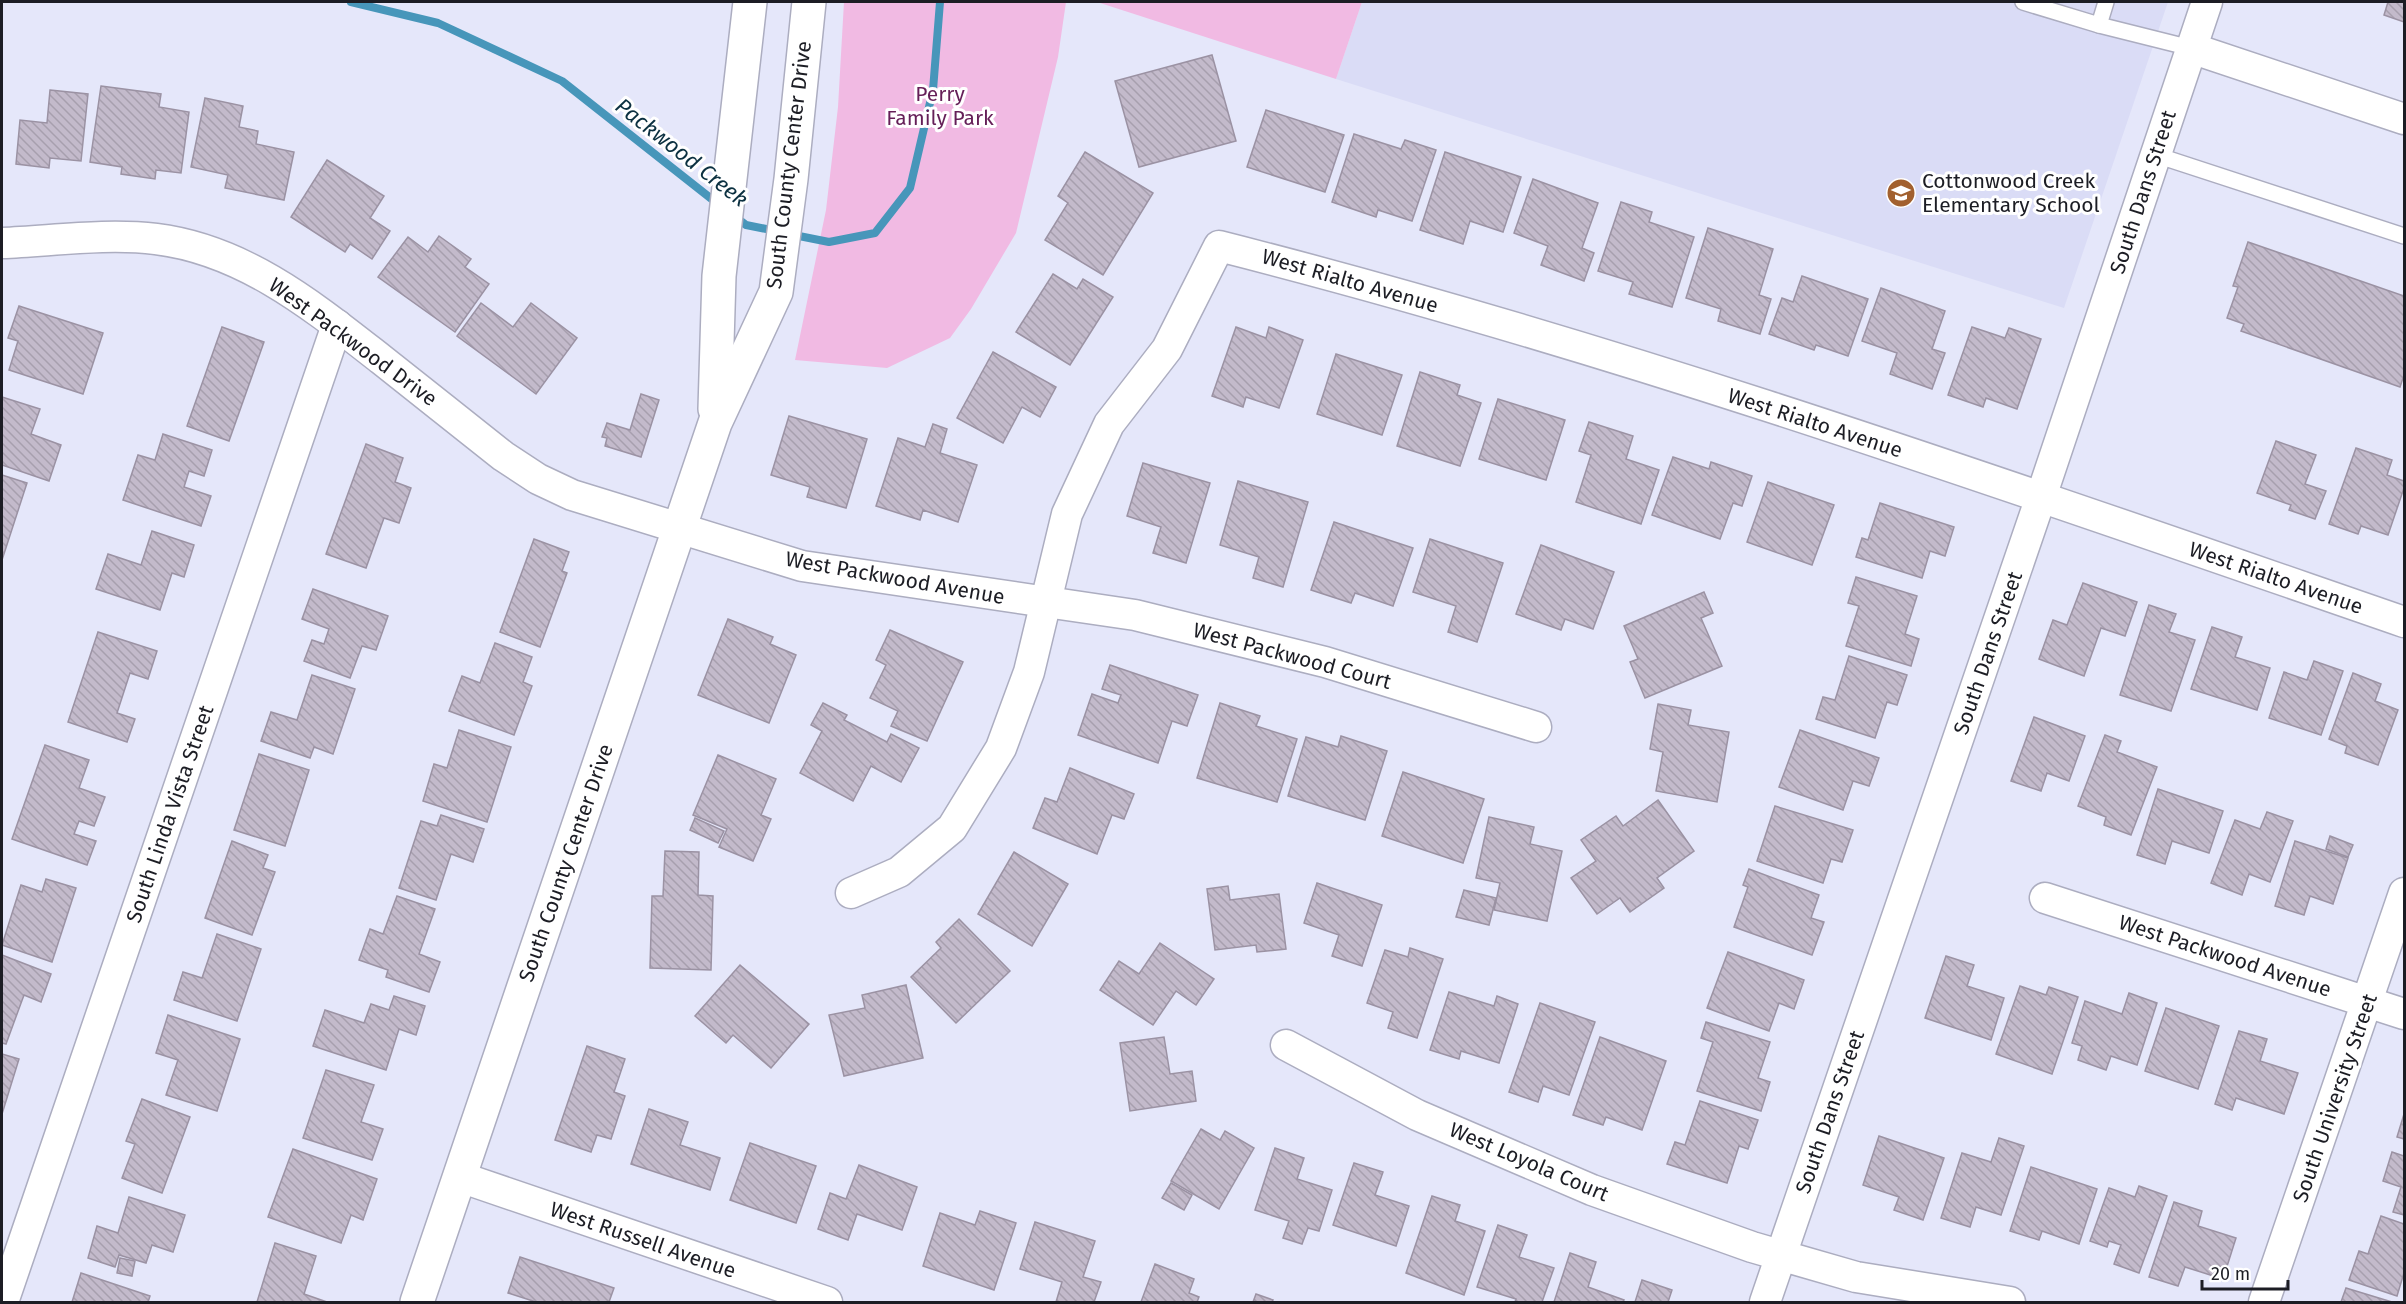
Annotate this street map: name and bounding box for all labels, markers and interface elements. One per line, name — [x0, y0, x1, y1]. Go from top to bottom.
street label: South County Center Drive — [761, 40, 817, 290]
park label: Perry Family Park — [886, 81, 994, 131]
water label: Packwood Creek — [610, 92, 753, 213]
street label: South Dans Street — [2104, 106, 2182, 277]
place label: Cottonwood Creek Elementary School — [1922, 168, 2100, 218]
school or university icon: Cottonwood Creek Elementary School — [1885, 177, 1917, 209]
street label: West Rialto Avenue — [1259, 243, 1441, 319]
street label: West Packwood Drive — [264, 272, 442, 412]
street label: West Rialto Avenue — [1724, 382, 1906, 464]
street label: West Rialto Avenue — [2186, 536, 2366, 620]
street label: West Packwood Avenue — [783, 546, 1007, 610]
street label: South Dans Street — [1948, 568, 2028, 738]
street label: West Packwood Court — [1190, 617, 1394, 695]
street label: South Linda Vista Street — [121, 701, 220, 926]
street label: South County Center Drive — [513, 741, 619, 985]
street label: West Packwood Avenue — [2115, 909, 2335, 1003]
street label: South University Street — [2287, 990, 2383, 1206]
street label: South Dans Street — [1790, 1027, 1870, 1197]
street label: West Loyola Court — [1445, 1117, 1613, 1207]
street label: West Russell Avenue — [547, 1196, 739, 1284]
scale bar — [2202, 1253, 2288, 1291]
text: 20 m — [2211, 1263, 2250, 1285]

